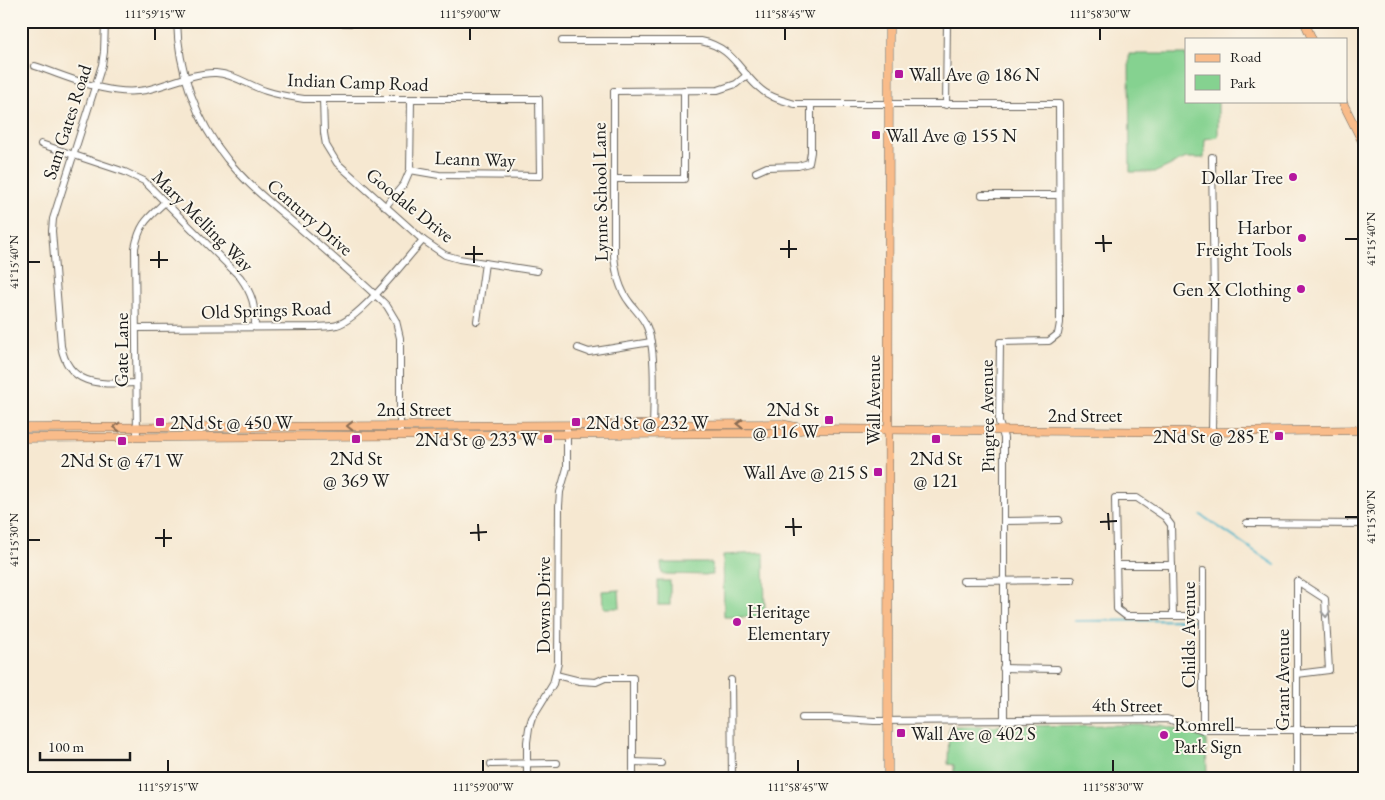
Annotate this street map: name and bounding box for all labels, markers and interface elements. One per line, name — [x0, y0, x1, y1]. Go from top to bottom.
text: 111°59'15"W — [124, 6, 187, 22]
text: 111°59'00"W — [439, 6, 502, 22]
text: 111°58'45"W — [754, 6, 817, 22]
text: 111°58'30"W — [1069, 6, 1132, 22]
legend — [1185, 38, 1348, 102]
text: Road — [1230, 47, 1262, 66]
street label: Sam Gates Road — [37, 61, 97, 183]
place label: Wall Ave @ 186 N — [909, 62, 1040, 87]
street label: Indian Camp Road — [287, 67, 429, 97]
marker: Wall Ave @ 186 N — [893, 68, 905, 80]
text: Park — [1230, 73, 1257, 92]
street label: Lynne School Lane — [586, 122, 614, 262]
place label: Wall Ave @ 155 N — [886, 123, 1017, 148]
marker: Wall Ave @ 155 N — [870, 129, 882, 141]
street label: Leann Way — [434, 145, 517, 173]
street label: Goodale Drive — [361, 162, 459, 248]
street label: Mary Melling Way — [147, 165, 260, 278]
place label: Dollar Tree — [1201, 165, 1283, 190]
marker: Dollar Tree — [1287, 171, 1299, 183]
street label: Century Drive — [262, 173, 358, 261]
text: 41°15'40"N — [1363, 212, 1379, 266]
place label: Harbor Freight Tools — [1196, 215, 1293, 262]
marker: Harbor Freight Tools — [1296, 232, 1308, 244]
text: 41°15'40"N — [6, 235, 22, 289]
place label: Gen X Clothing — [1173, 277, 1292, 302]
marker: Gen X Clothing — [1295, 283, 1307, 295]
street label: Old Springs Road — [201, 295, 332, 325]
street label: Gate Lane — [109, 313, 134, 387]
street label: Wall Avenue — [861, 355, 886, 445]
street label: Pingree Avenue — [974, 359, 1000, 473]
street label: 2nd Street — [377, 397, 451, 422]
place label: 2Nd St @ 116 W — [752, 397, 820, 444]
street label: 2nd Street — [1048, 403, 1122, 428]
place label: 2Nd St @ 450 W — [170, 410, 293, 435]
place label: 2Nd St @ 232 W — [586, 410, 709, 435]
marker: 2Nd St @ 116 W — [823, 414, 835, 426]
marker: 2Nd St @ 450 W — [154, 416, 166, 428]
marker: 2Nd St @ 232 W — [570, 416, 582, 428]
one-way arrow — [736, 419, 744, 429]
one-way arrow — [346, 421, 354, 431]
one-way arrow — [113, 422, 121, 432]
place label: 2Nd St @ 285 E — [1153, 424, 1269, 449]
place label: 2Nd St @ 233 W — [415, 427, 539, 452]
marker: 2Nd St @ 285 E — [1273, 430, 1285, 442]
marker: 2Nd St @ 369 W — [350, 433, 362, 445]
marker: 2Nd St @ 233 W — [542, 433, 554, 445]
marker: 2Nd St @ 121 — [930, 433, 942, 445]
marker: 2Nd St @ 471 W — [116, 435, 128, 447]
place label: 2Nd St @ 369 W — [323, 446, 390, 493]
place label: 2Nd St @ 121 — [910, 446, 962, 493]
place label: 2Nd St @ 471 W — [61, 448, 184, 473]
place label: Wall Ave @ 215 S — [743, 460, 868, 485]
marker: Wall Ave @ 215 S — [872, 466, 884, 478]
text: 41°15'30"N — [1363, 490, 1379, 544]
text: 41°15'30"N — [6, 513, 22, 567]
street label: Downs Drive — [531, 556, 556, 654]
street label: Childs Avenue — [1176, 582, 1201, 688]
place label: Heritage Elementary — [747, 599, 831, 646]
one-way arrow — [1321, 610, 1332, 618]
marker: Heritage Elementary — [731, 616, 743, 628]
street label: Grant Avenue — [1270, 629, 1295, 731]
street label: 4th Street — [1092, 692, 1162, 718]
place label: Romrell Park Sign — [1174, 712, 1242, 759]
place label: Wall Ave @ 402 S — [911, 721, 1036, 746]
marker: Wall Ave @ 402 S — [895, 727, 907, 739]
marker: Romrell Park Sign — [1158, 729, 1170, 741]
scale bar — [40, 730, 130, 762]
text: 100 m — [48, 737, 85, 756]
text: 111°59'15"W — [137, 779, 200, 795]
text: 111°59'00"W — [452, 779, 515, 795]
text: 111°58'45"W — [767, 779, 830, 795]
text: 111°58'30"W — [1082, 779, 1145, 795]

